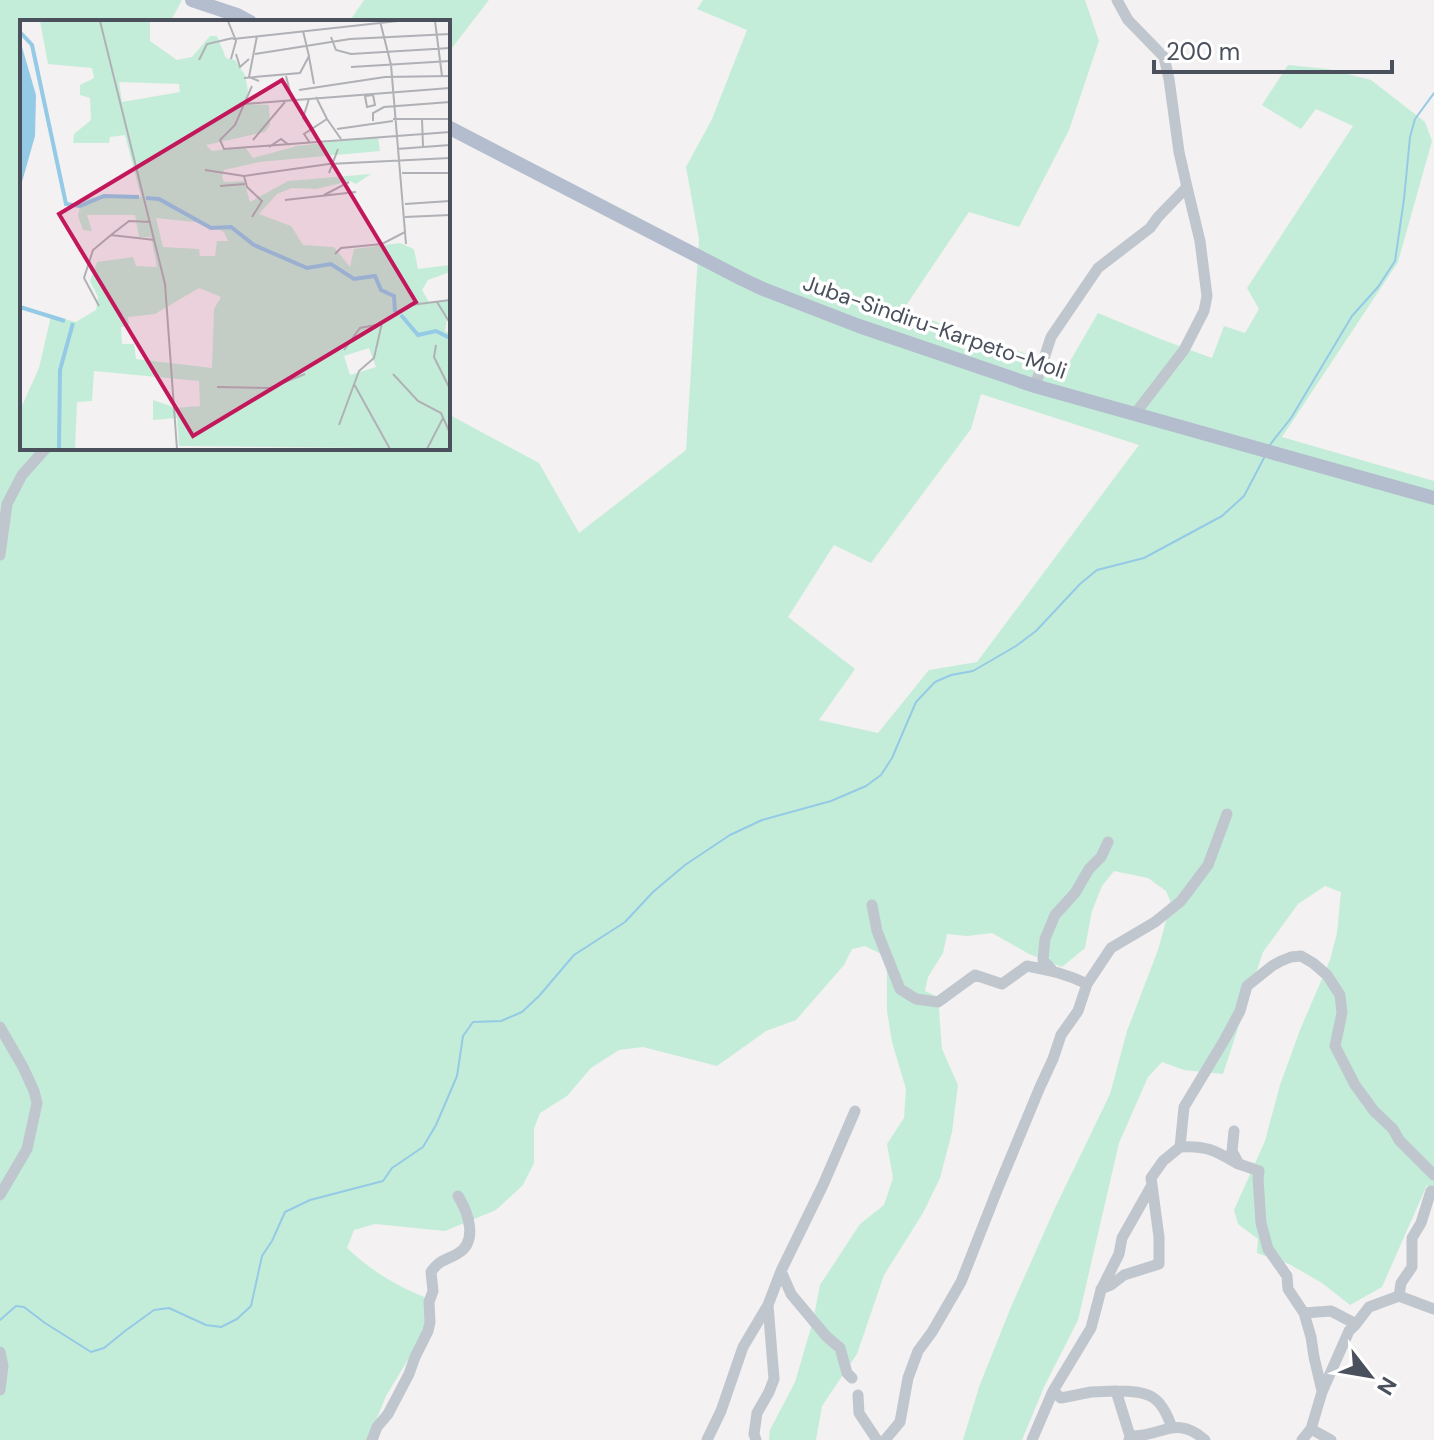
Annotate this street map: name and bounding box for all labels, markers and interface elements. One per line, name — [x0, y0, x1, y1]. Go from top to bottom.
inset map — [20, 20, 450, 450]
scale bar — [1154, 24, 1392, 74]
text: 200 m — [1166, 36, 1240, 67]
street label: Juba-Sindiru-Karpeto-Moli — [799, 268, 1071, 386]
north arrow — [1330, 1336, 1410, 1416]
text: N — [1370, 1372, 1403, 1400]

